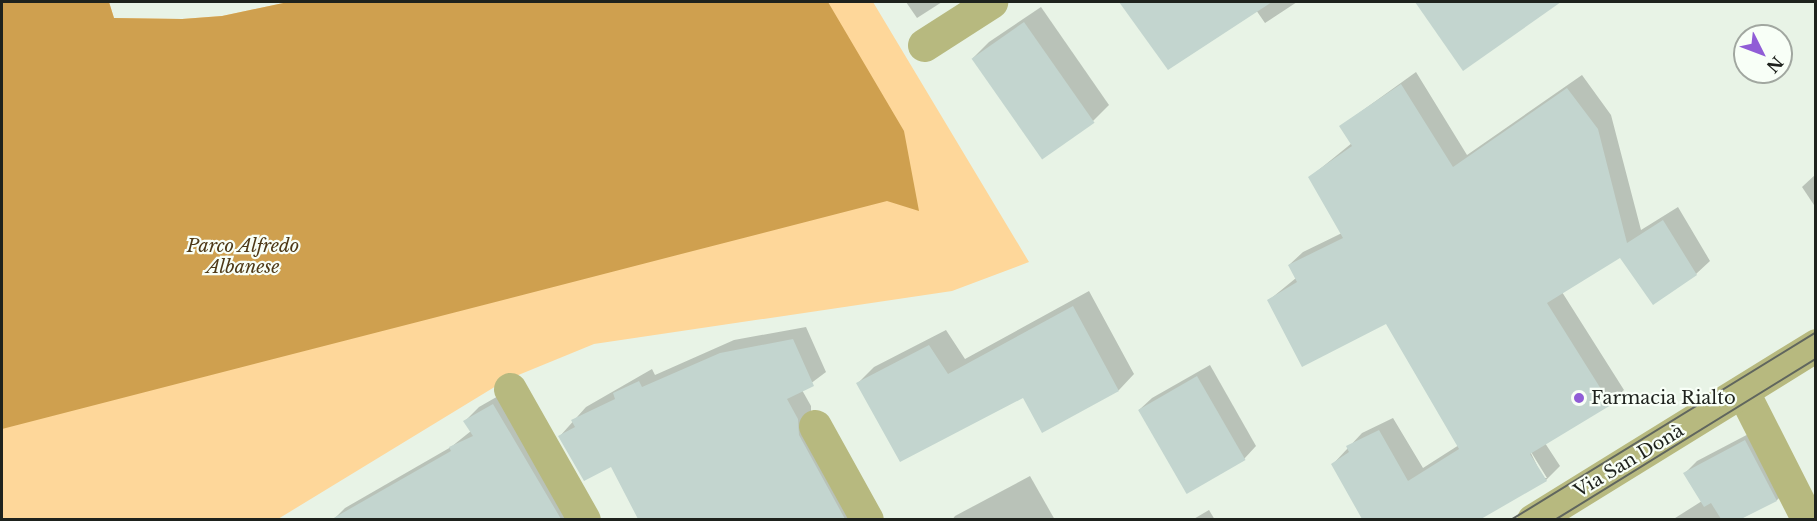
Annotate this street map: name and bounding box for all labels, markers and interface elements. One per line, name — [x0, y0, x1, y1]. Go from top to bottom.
north arrow — [1733, 24, 1793, 84]
text: N — [1762, 52, 1787, 77]
park label: Parco Alfredo Albanese — [186, 236, 300, 278]
place label: Farmacia Rialto — [1591, 387, 1736, 409]
marker: Farmacia Rialto — [1572, 391, 1586, 405]
street label: Via San Donà — [1570, 420, 1688, 502]

